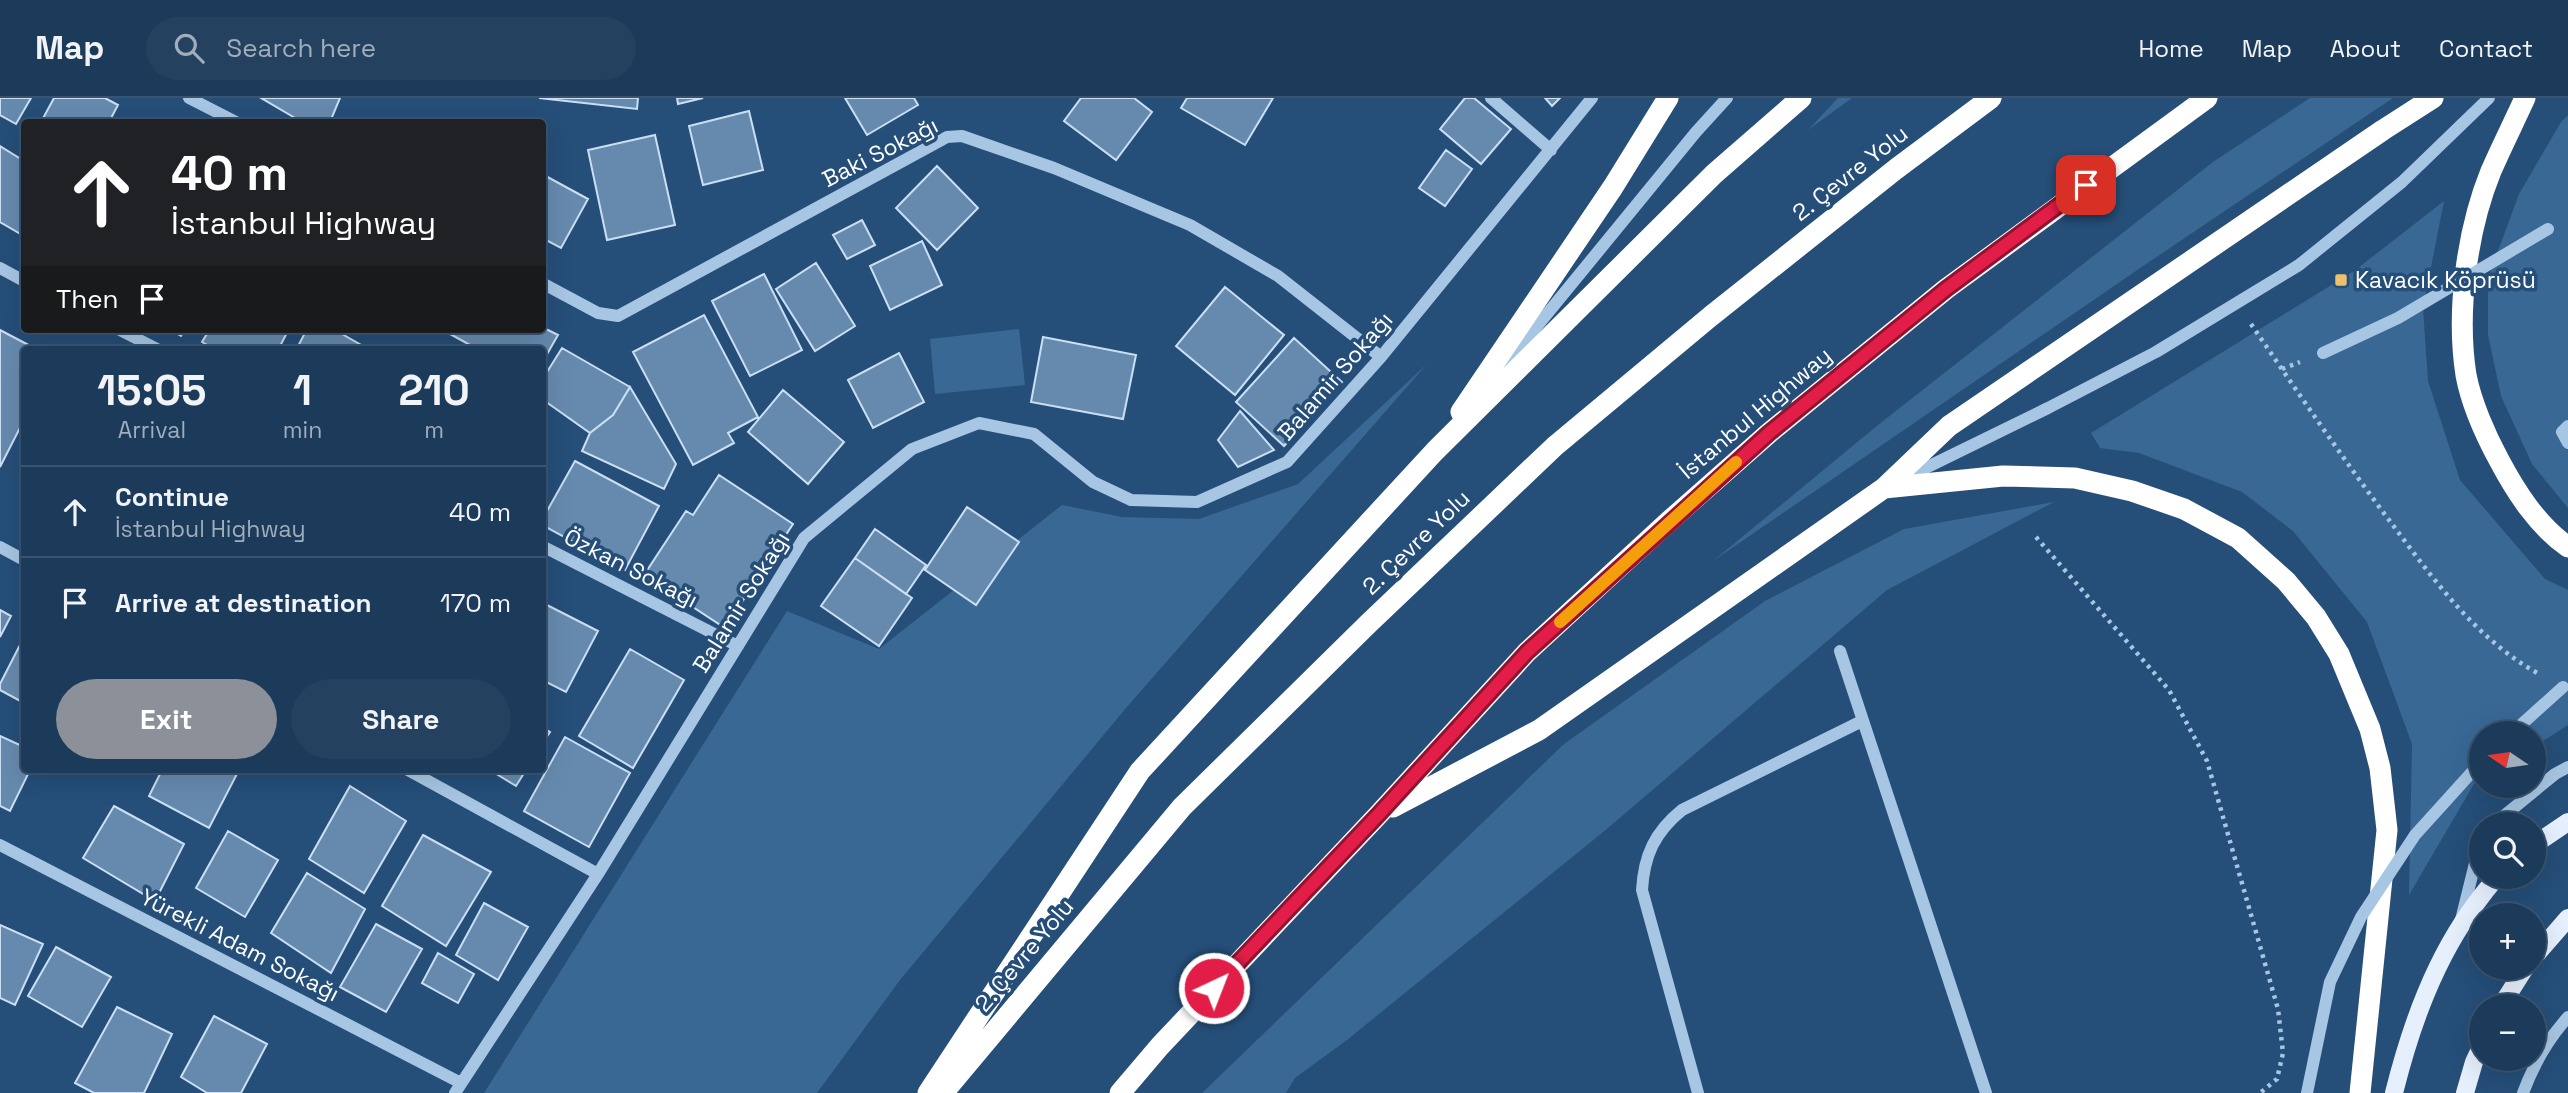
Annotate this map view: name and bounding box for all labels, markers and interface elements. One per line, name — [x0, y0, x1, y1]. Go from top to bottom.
search box — [146, 17, 636, 80]
text: Map — [35, 27, 104, 69]
icon: search — [170, 29, 208, 67]
text: Search here — [226, 31, 376, 65]
text: Home — [2138, 33, 2204, 64]
text: Map — [2242, 33, 2292, 64]
text: About — [2330, 33, 2401, 64]
text: Contact — [2439, 33, 2533, 64]
street label: Baki Sokağı — [817, 110, 943, 194]
street label: 2. Çevre Yolu — [1786, 119, 1914, 227]
text: 40 m — [171, 142, 288, 204]
icon: ahead — [56, 147, 147, 238]
pin — [2056, 155, 2116, 215]
icon: arrive — [2067, 166, 2105, 204]
text: İstanbul Highway — [171, 203, 436, 243]
place label: Kavacık Köprüsü — [2355, 265, 2536, 295]
marker: Kavacık Köprüsü — [2333, 272, 2349, 288]
icon: arrive — [133, 280, 171, 318]
text: Then — [56, 282, 119, 316]
street label: Balamir Sokağı — [1271, 305, 1399, 447]
street label: İstanbul Highway — [1672, 340, 1838, 486]
text: 15:05 — [97, 364, 206, 417]
text: 1 — [293, 364, 312, 417]
text: 210 — [399, 364, 470, 417]
text: Arrival — [118, 415, 186, 445]
text: min — [283, 415, 322, 445]
text: m — [424, 415, 444, 445]
text: Continue — [115, 480, 229, 514]
street label: 2. Çevre Yolu — [1356, 483, 1476, 601]
icon: ahead — [56, 493, 94, 531]
text: 40 m — [449, 495, 511, 529]
text: İstanbul Highway — [115, 514, 305, 544]
street label: Özkan Sokağı — [559, 521, 703, 615]
street label: Balamir Sokağı — [686, 526, 796, 678]
icon: arrive — [56, 584, 94, 622]
text: Arrive at destination — [115, 586, 372, 620]
text: 170 m — [440, 586, 511, 620]
button: Exit — [56, 679, 277, 759]
button: Share — [291, 679, 511, 759]
north arrow — [2469, 721, 2546, 798]
map controls — [2469, 721, 2546, 1071]
button: search — [2469, 812, 2546, 889]
street label: Yürekli Adam Sokağı — [135, 882, 345, 1008]
street label: 2. Çevre Yolu — [968, 892, 1080, 1018]
button: + — [2469, 903, 2546, 980]
position arrow — [1177, 951, 1251, 1025]
button: − — [2469, 994, 2546, 1071]

